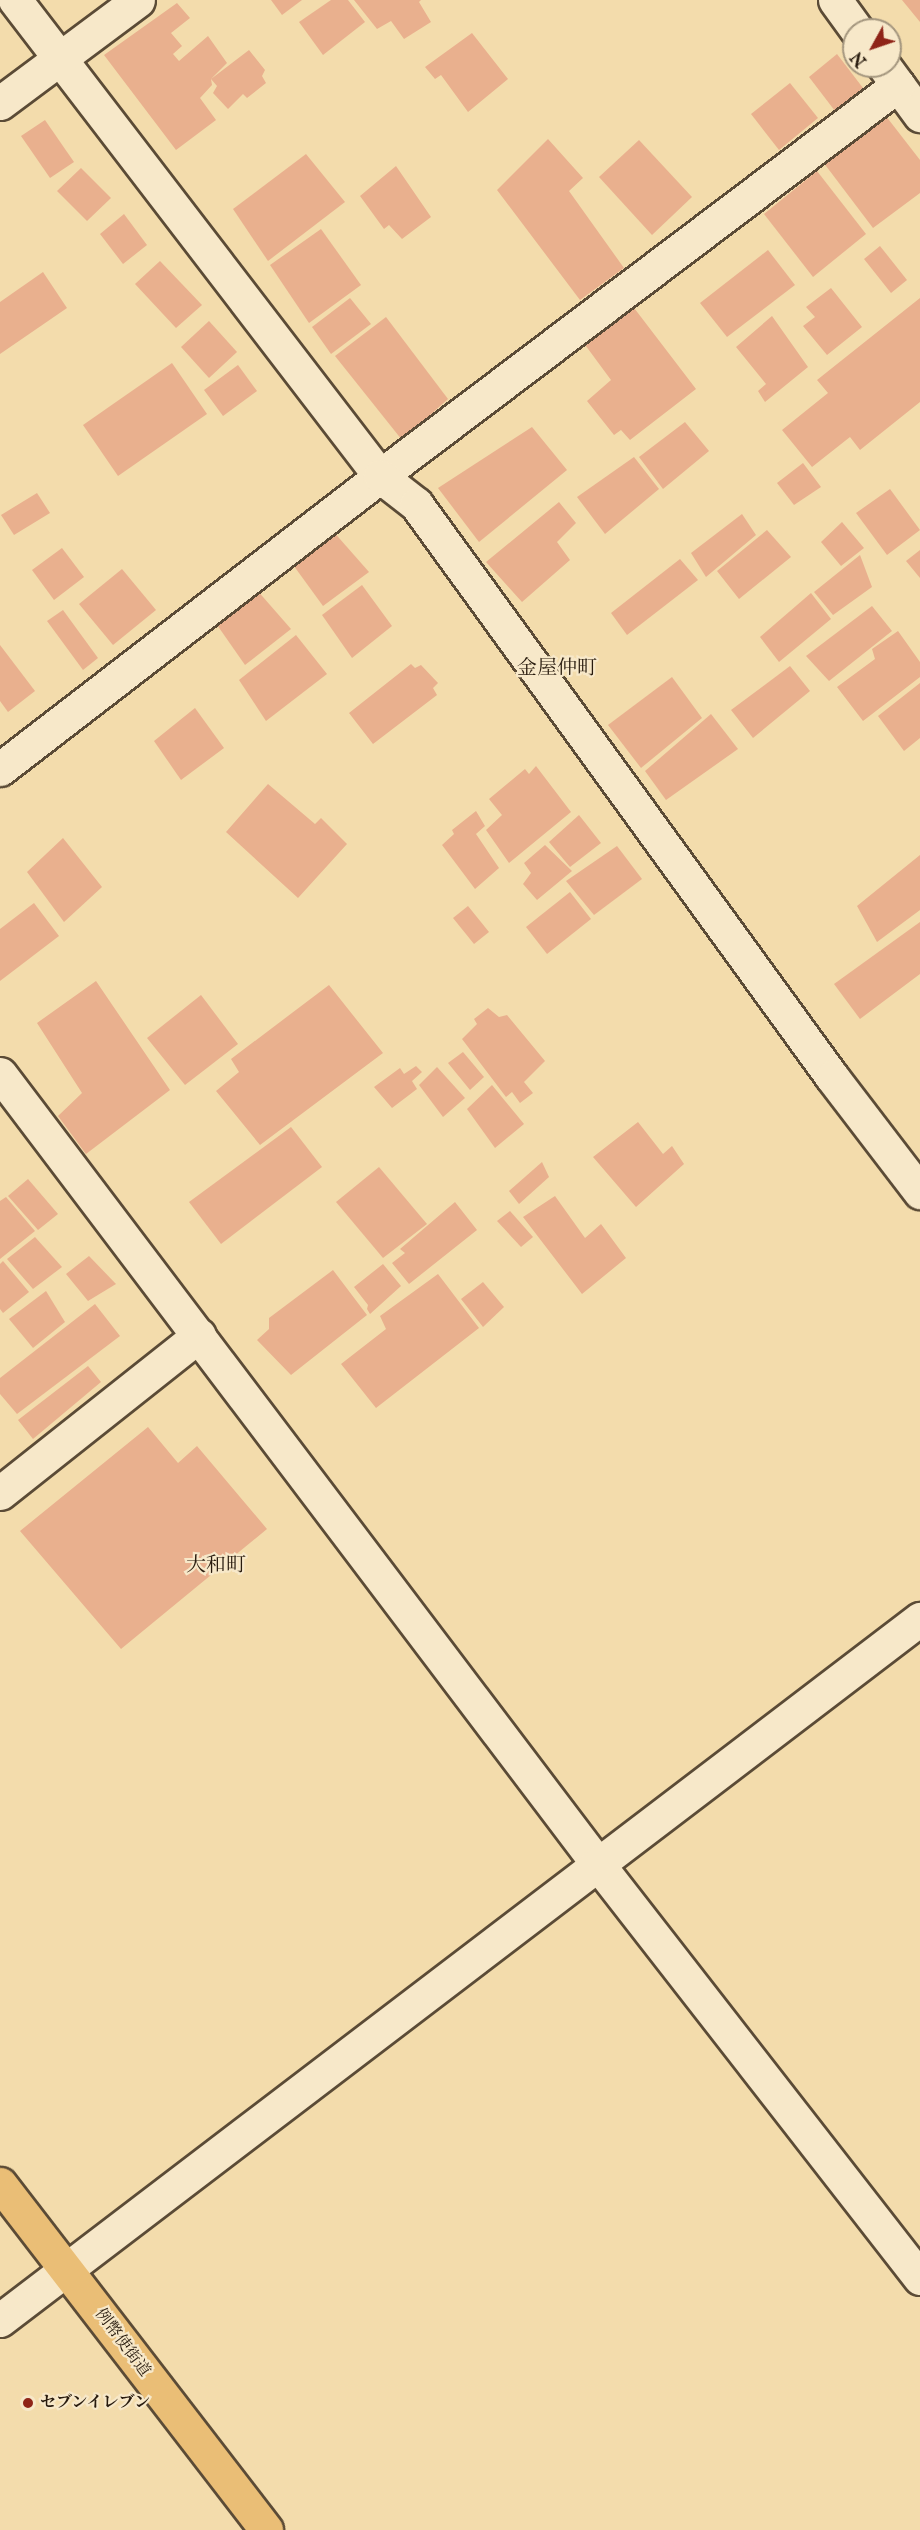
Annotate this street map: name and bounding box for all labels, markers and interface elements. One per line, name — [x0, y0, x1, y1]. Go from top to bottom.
north arrow — [842, 18, 902, 78]
text: N — [848, 47, 872, 70]
district label: 金屋仲町 — [517, 656, 597, 680]
district label: 大和町 — [186, 1553, 246, 1577]
street label: 例幣使街道 — [90, 2305, 154, 2381]
place label: セブンイレブン — [40, 2393, 152, 2413]
marker: セブンイレブン — [21, 2396, 35, 2410]

